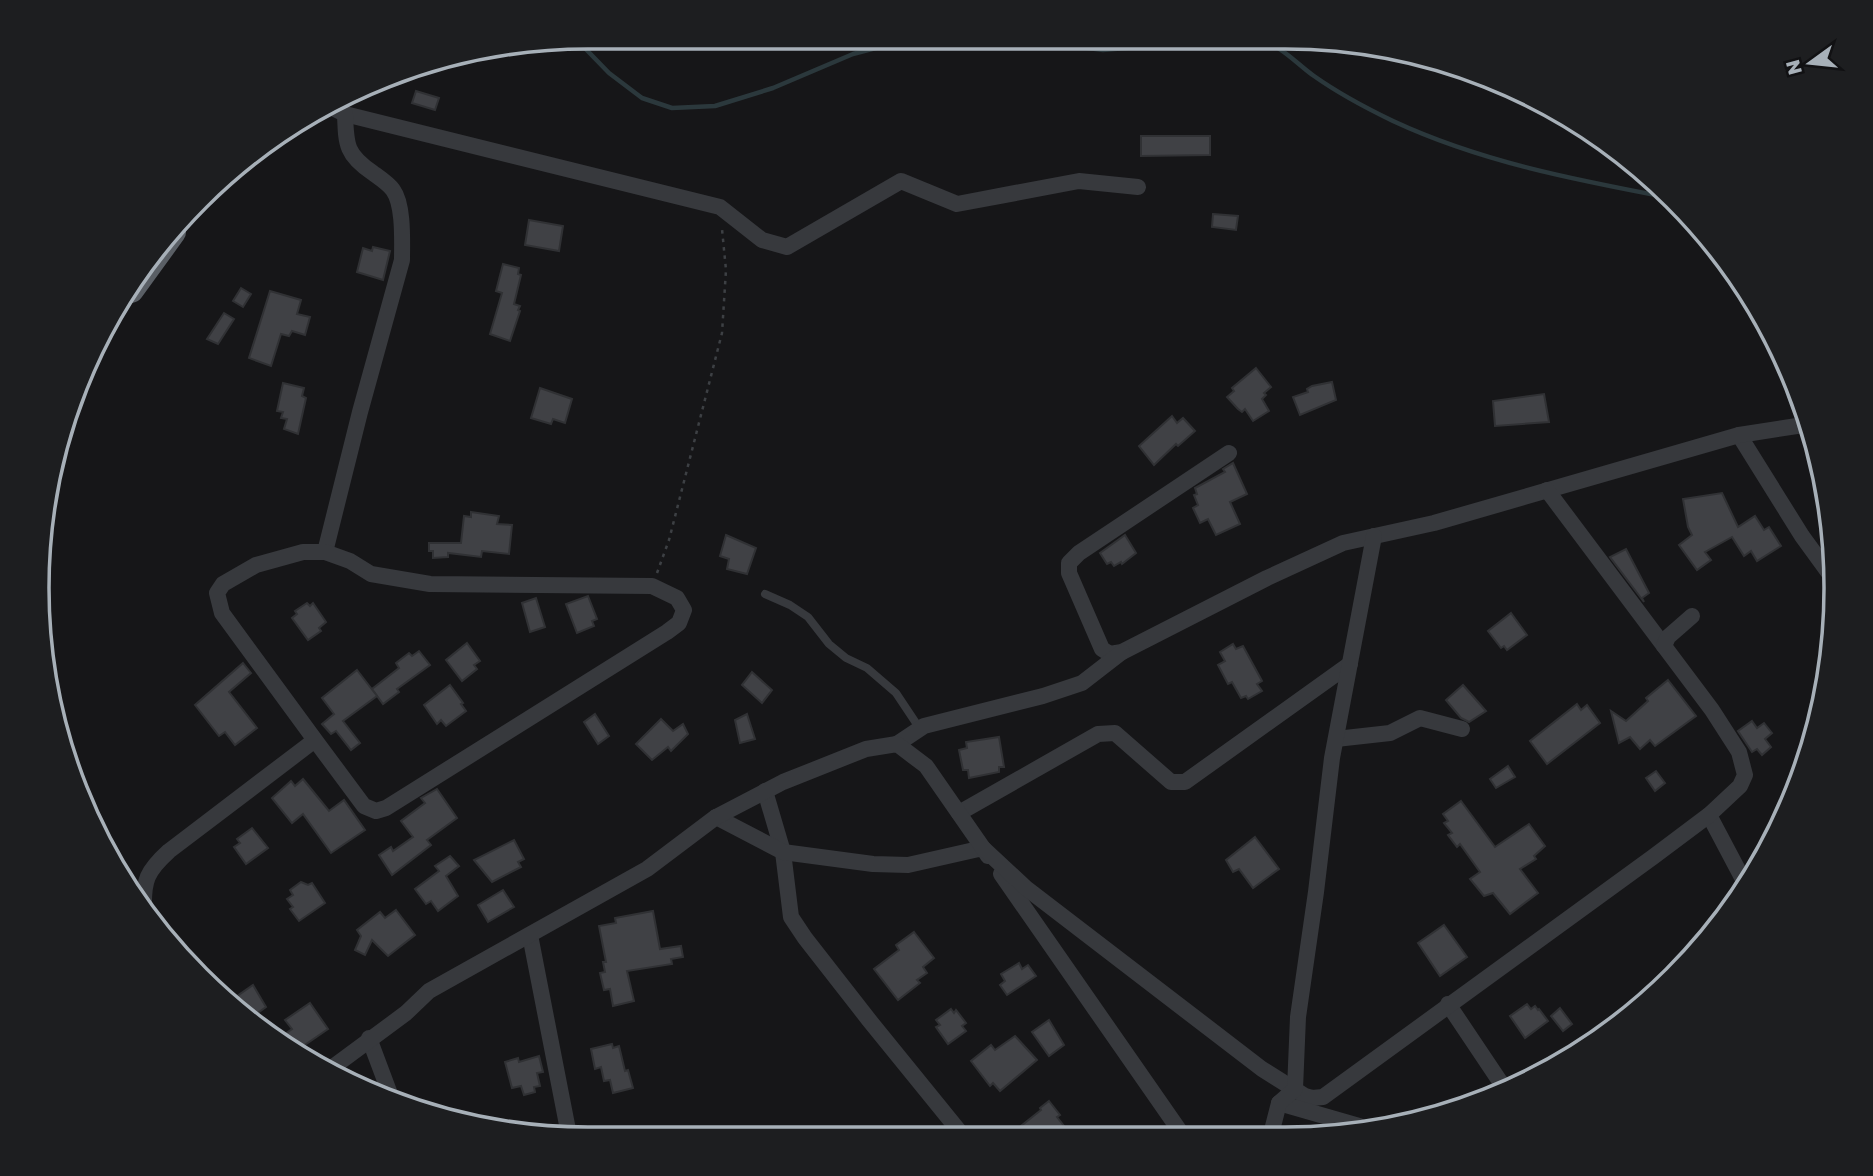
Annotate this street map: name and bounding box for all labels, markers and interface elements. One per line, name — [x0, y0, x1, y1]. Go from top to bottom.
north arrow — [1775, 28, 1845, 98]
text: N — [1780, 58, 1806, 77]

